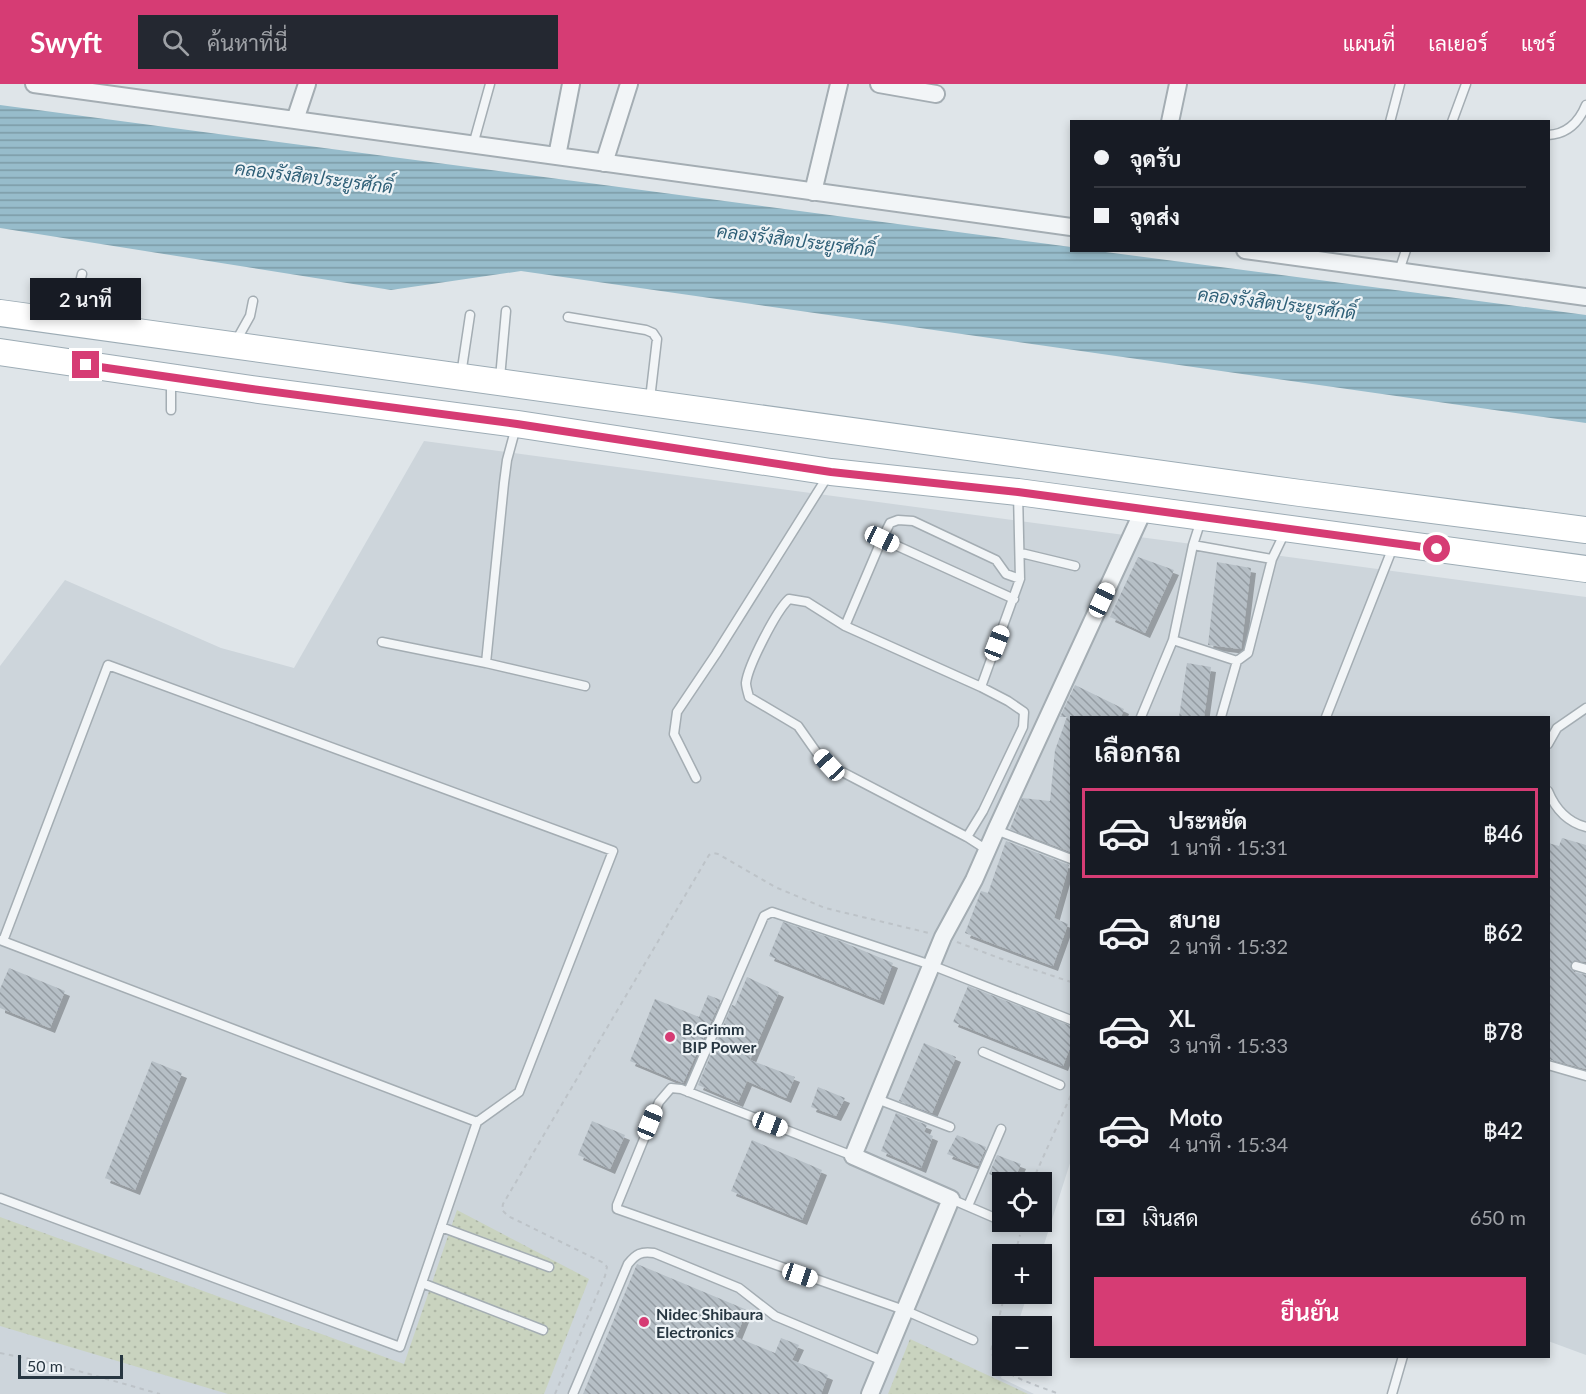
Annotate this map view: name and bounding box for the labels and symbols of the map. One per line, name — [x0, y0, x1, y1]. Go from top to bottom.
water label: คลองรังสิตประยูรศักดิ์ — [233, 152, 399, 201]
water label: คลองรังสิตประยูรศักดิ์ — [715, 215, 881, 264]
callout: 2 นาที — [31, 278, 142, 320]
water label: คลองรังสิตประยูรศักดิ์ — [1196, 278, 1362, 327]
route end — [72, 351, 99, 378]
car — [862, 523, 902, 555]
route start — [1423, 535, 1450, 562]
car — [1086, 580, 1118, 620]
car — [982, 623, 1012, 663]
car — [810, 746, 848, 784]
place label: B.Grimm BIP Power — [682, 1019, 756, 1056]
marker: B.Grimm BIP Power — [663, 1030, 677, 1044]
car — [635, 1102, 665, 1142]
car — [750, 1109, 790, 1139]
car — [780, 1261, 820, 1289]
place label: Nidec Shibaura Electronics — [656, 1304, 763, 1341]
marker: Nidec Shibaura Electronics — [637, 1315, 651, 1329]
scale bar — [18, 1352, 123, 1380]

